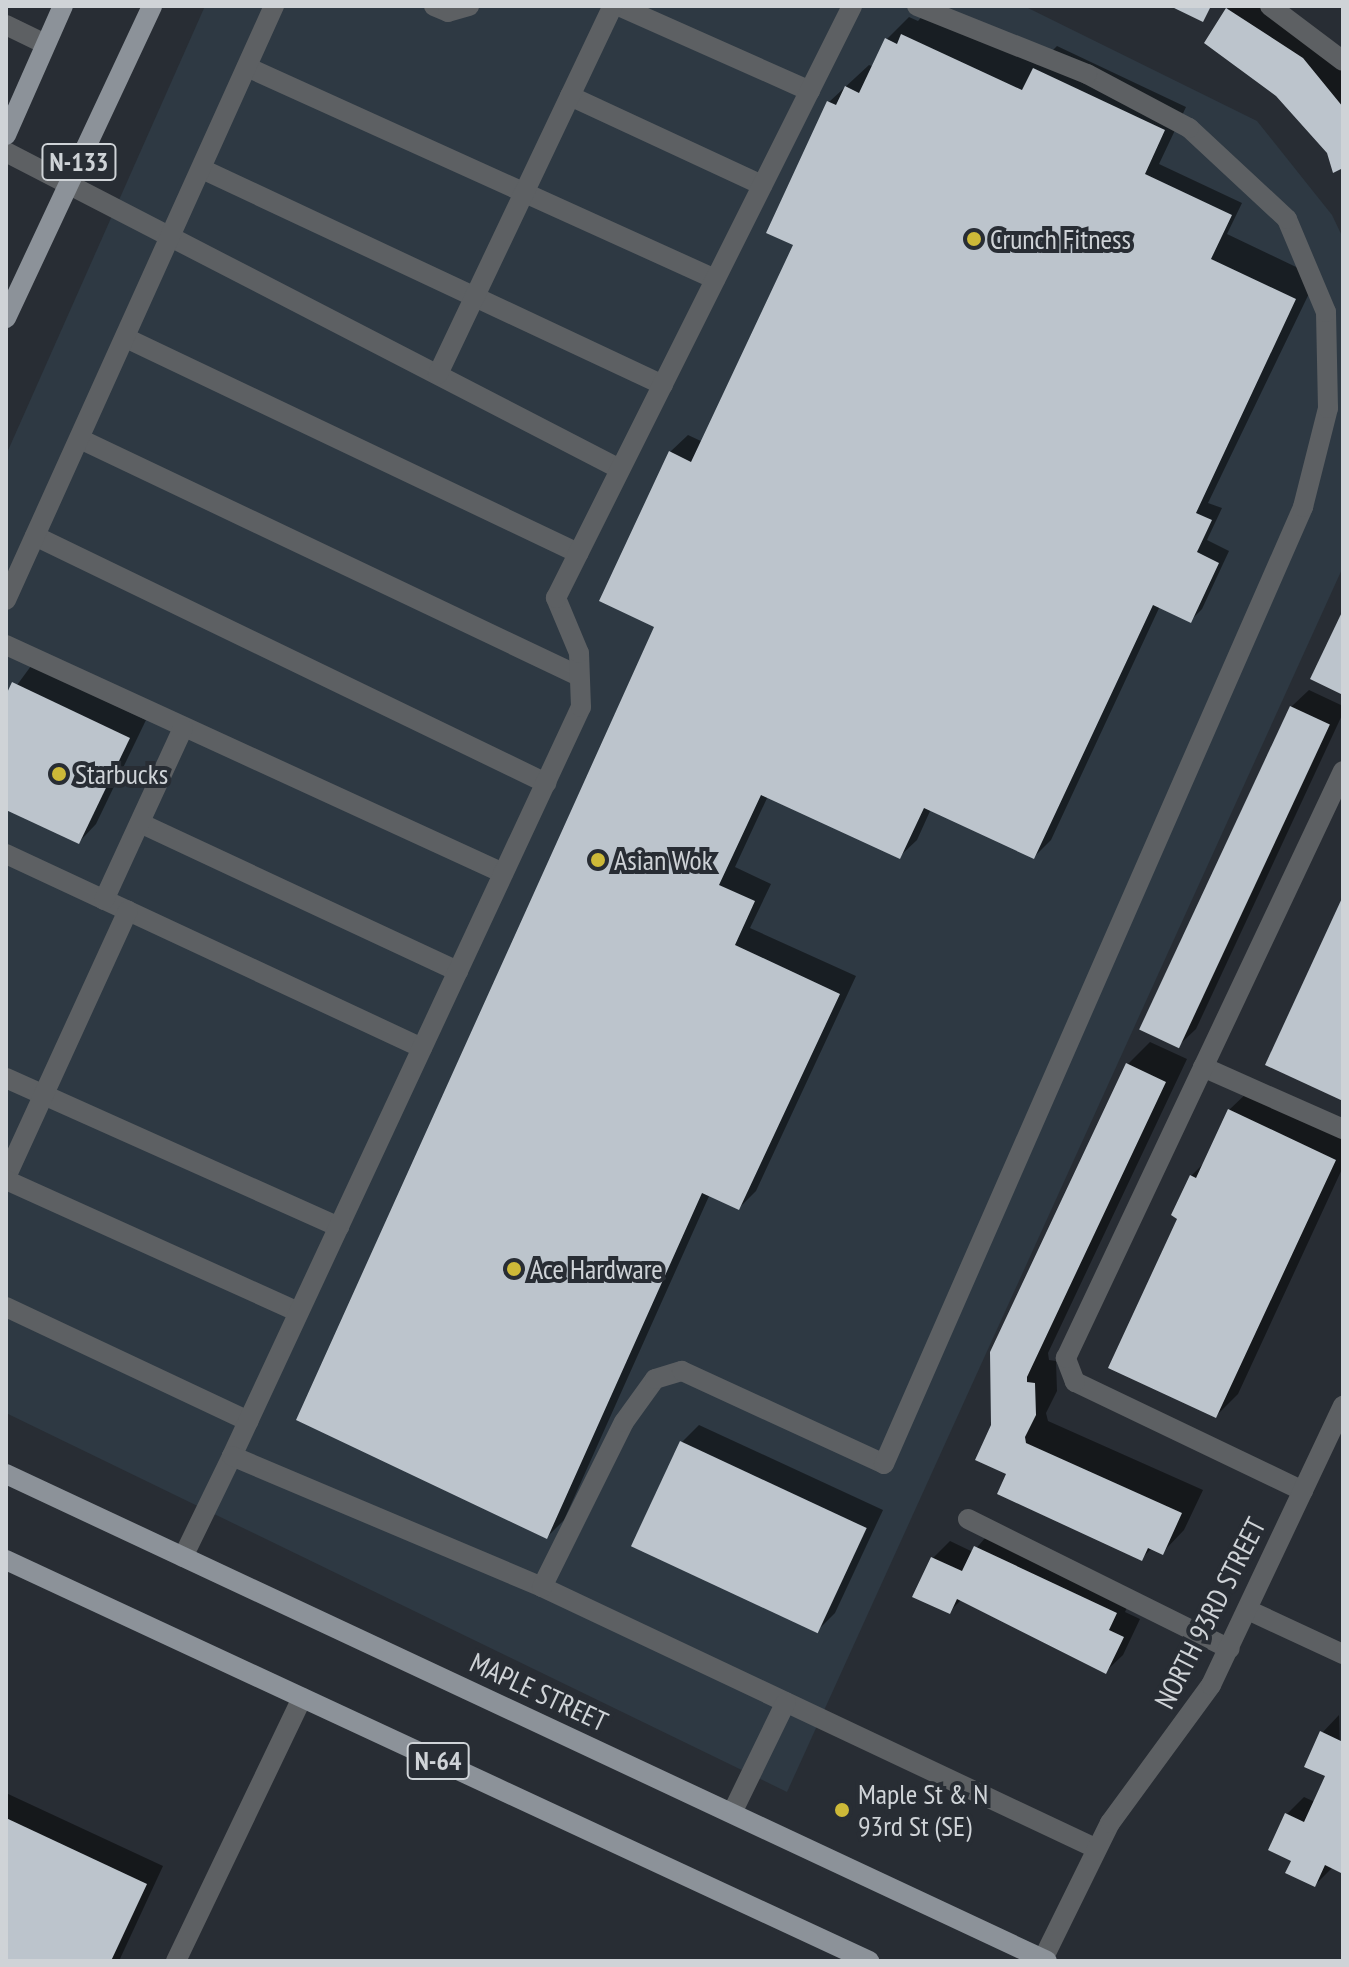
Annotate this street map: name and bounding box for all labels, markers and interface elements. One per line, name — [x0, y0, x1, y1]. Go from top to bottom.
road number: N-133 — [41, 140, 117, 184]
place label: Crunch Fitness — [990, 222, 1131, 256]
marker: Crunch Fitness — [965, 230, 983, 248]
place label: Starbucks — [75, 757, 168, 791]
marker: Starbucks — [50, 765, 68, 783]
place label: Asian Wok — [614, 843, 713, 877]
marker: Asian Wok — [589, 851, 607, 869]
place label: Ace Hardware — [530, 1252, 663, 1286]
marker: Ace Hardware — [505, 1260, 523, 1278]
street label: NORTH 93RD STREET — [1147, 1512, 1273, 1714]
street label: MAPLE STREET — [465, 1646, 613, 1738]
road number: N-64 — [406, 1739, 470, 1783]
place label: Maple St & N 93rd St (SE) — [858, 1777, 988, 1843]
marker: Maple St & N 93rd St (SE) — [833, 1801, 851, 1819]

